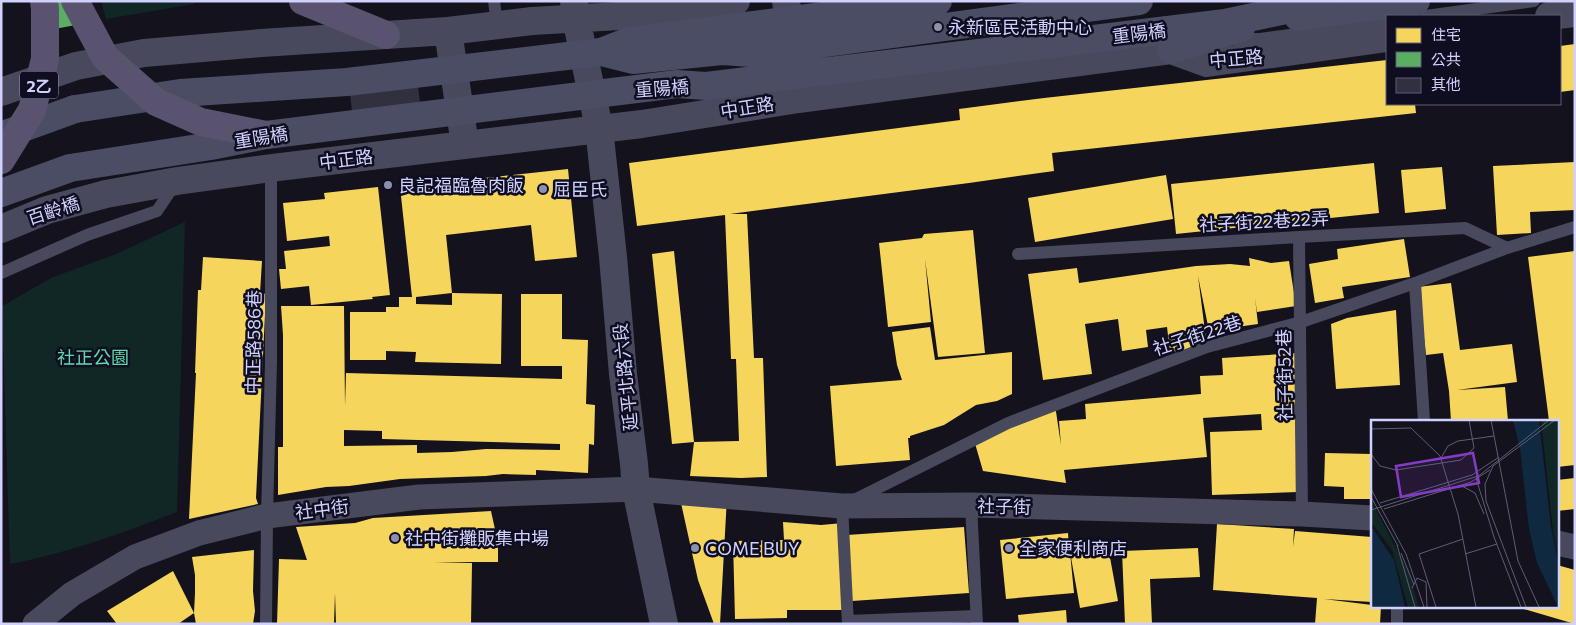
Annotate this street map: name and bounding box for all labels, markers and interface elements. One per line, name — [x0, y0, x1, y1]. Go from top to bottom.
legend — [1386, 15, 1561, 105]
place label: 永新區民活動中心 — [948, 16, 1092, 38]
street label: 重陽橋 — [1111, 19, 1167, 47]
marker: 永新區民活動中心 — [932, 21, 944, 33]
text: 住宅 — [1431, 25, 1461, 43]
street label: 中正路 — [1208, 45, 1264, 71]
text: 公共 — [1431, 50, 1461, 68]
road number: 2乙 — [20, 72, 58, 98]
street label: 重陽橋 — [634, 75, 690, 101]
text: 其他 — [1431, 75, 1461, 93]
street label: 中正路 — [719, 92, 775, 122]
street label: 重陽橋 — [233, 122, 289, 152]
street label: 中正路 — [318, 145, 374, 173]
place label: 良記福臨魯肉飯 — [398, 174, 524, 196]
place label: 屈臣氏 — [553, 178, 607, 200]
marker: 良記福臨魯肉飯 — [382, 179, 394, 191]
marker: 屈臣氏 — [537, 183, 549, 195]
street label: 百齡橋 — [24, 191, 82, 229]
street label: 社子街22巷22弄 — [1199, 207, 1329, 235]
street label: 中正路586巷 — [241, 290, 265, 394]
street label: 社子街22巷 — [1150, 310, 1244, 360]
street label: 延平北路六段 — [608, 322, 642, 432]
street label: 社子街52巷 — [1272, 329, 1296, 421]
park label: 社正公園 — [57, 346, 129, 368]
inset map — [1371, 420, 1558, 608]
street label: 社中街 — [294, 495, 350, 523]
street label: 社子街 — [977, 495, 1031, 517]
place label: 社中街攤販集中場 — [405, 527, 549, 549]
marker: 社中街攤販集中場 — [389, 532, 401, 544]
place label: COME BUY — [705, 537, 800, 559]
place label: 全家便利商店 — [1019, 537, 1127, 559]
marker: COME BUY — [689, 542, 701, 554]
marker: 全家便利商店 — [1003, 542, 1015, 554]

